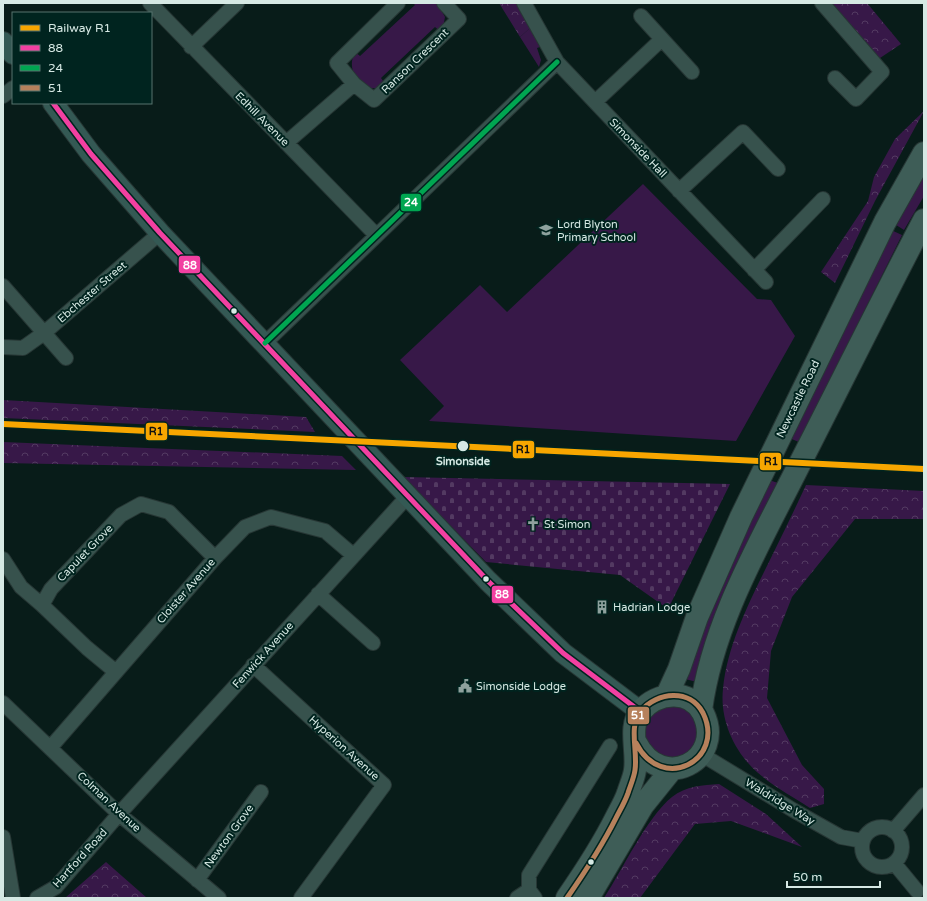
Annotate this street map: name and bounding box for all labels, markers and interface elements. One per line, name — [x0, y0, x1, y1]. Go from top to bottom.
legend — [12, 12, 152, 104]
text: Railway R1 — [48, 21, 111, 35]
street label: Ranson Crescent — [379, 26, 451, 96]
text: 88 — [48, 41, 63, 55]
text: 24 — [48, 61, 64, 75]
text: 51 — [48, 81, 63, 95]
street label: Edhill Avenue — [232, 89, 292, 149]
street label: Simonside Hall — [607, 116, 669, 180]
line badge: 24 — [400, 193, 422, 212]
text: 24 — [404, 196, 418, 209]
place label: Lord Blyton Primary School — [557, 218, 636, 244]
school or university icon: Lord Blyton Primary School — [538, 222, 554, 238]
line badge: 88 — [178, 255, 201, 274]
street label: Ebchester Street — [55, 259, 129, 325]
text: 88 — [183, 259, 197, 272]
unlabelled marker — [229, 306, 239, 316]
street label: Newcastle Road — [774, 358, 822, 440]
line badge: R1 — [145, 422, 168, 441]
text: R1 — [149, 425, 163, 438]
marker: Simonside — [456, 439, 470, 453]
line badge: R1 — [512, 440, 535, 459]
text: R1 — [516, 443, 530, 456]
line badge: R1 — [759, 452, 782, 471]
place label: Simonside — [436, 455, 491, 468]
text: R1 — [764, 455, 778, 468]
church icon: St Simon — [525, 516, 541, 532]
place label: St Simon — [544, 518, 591, 531]
street label: Capulet Grove — [54, 522, 116, 584]
street label: Cloister Avenue — [154, 556, 218, 626]
unlabelled marker — [481, 574, 491, 584]
line badge: 88 — [491, 585, 514, 604]
text: 88 — [495, 588, 509, 601]
building icon: Hadrian Lodge — [594, 599, 610, 615]
place label: Hadrian Lodge — [613, 601, 690, 614]
street label: Fenwick Avenue — [230, 619, 296, 691]
public building icon: Simonside Lodge — [457, 678, 473, 694]
place label: Simonside Lodge — [476, 680, 566, 693]
line badge: 51 — [627, 706, 650, 725]
text: 51 — [631, 709, 645, 722]
street label: Hyperion Avenue — [306, 713, 382, 783]
street label: Colman Avenue — [75, 769, 143, 835]
street label: Waldridge Way — [743, 776, 817, 828]
street label: Newton Grove — [202, 802, 256, 870]
street label: Hartford Road — [50, 826, 110, 890]
unlabelled marker — [586, 857, 596, 867]
scale bar — [787, 863, 880, 889]
text: 50 m — [793, 870, 822, 884]

